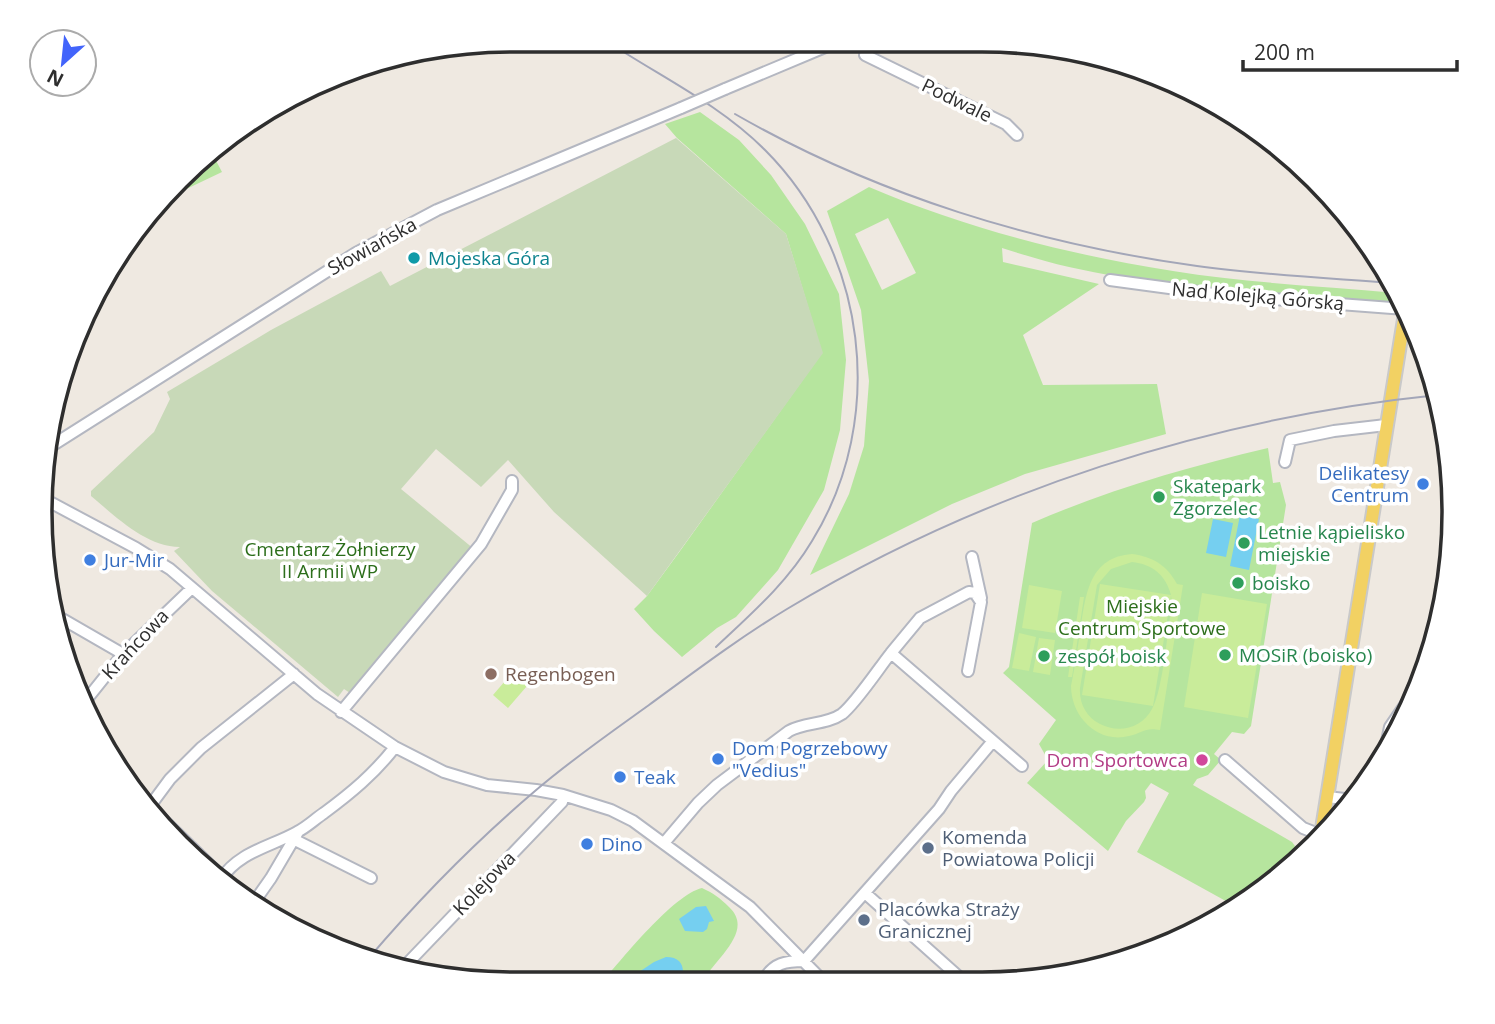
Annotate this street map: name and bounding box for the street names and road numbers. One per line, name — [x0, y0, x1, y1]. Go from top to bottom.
street label: Podwale — [917, 72, 997, 128]
street label: Słowiańska — [323, 211, 421, 281]
street label: Nad Kolejką Górską — [1171, 276, 1345, 316]
street label: Krańcowa — [96, 603, 174, 685]
street label: Kolejowa — [447, 845, 521, 921]

